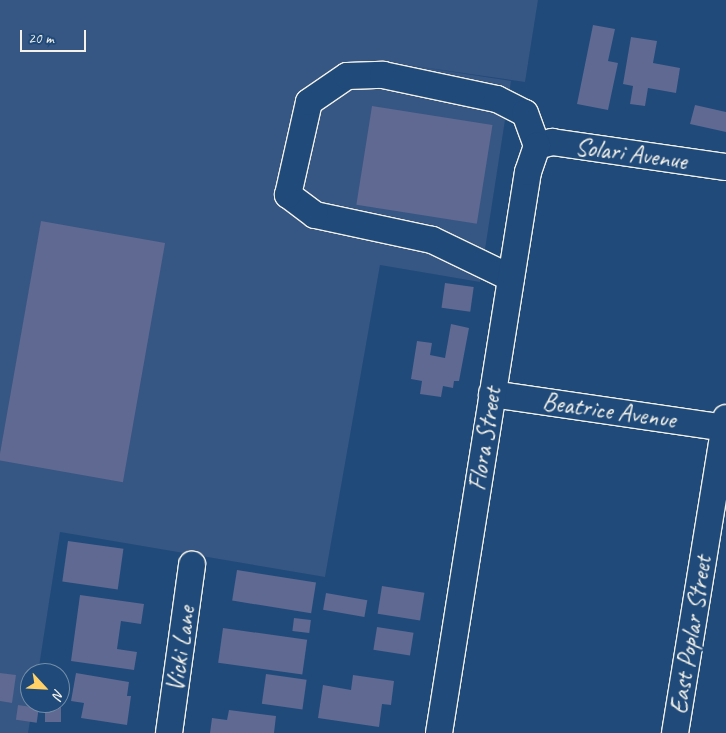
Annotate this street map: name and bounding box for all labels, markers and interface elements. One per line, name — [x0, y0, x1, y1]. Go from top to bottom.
scale bar — [22, 20, 89, 52]
text: 20 m — [28, 29, 54, 48]
street label: Solari Avenue — [573, 131, 689, 177]
street label: Flora Street — [462, 385, 508, 493]
street label: Beatrice Avenue — [541, 387, 677, 435]
street label: East Poplar Street — [664, 554, 718, 716]
street label: Vicki Lane — [160, 604, 202, 694]
north arrow — [20, 663, 70, 713]
text: N — [49, 687, 68, 702]

